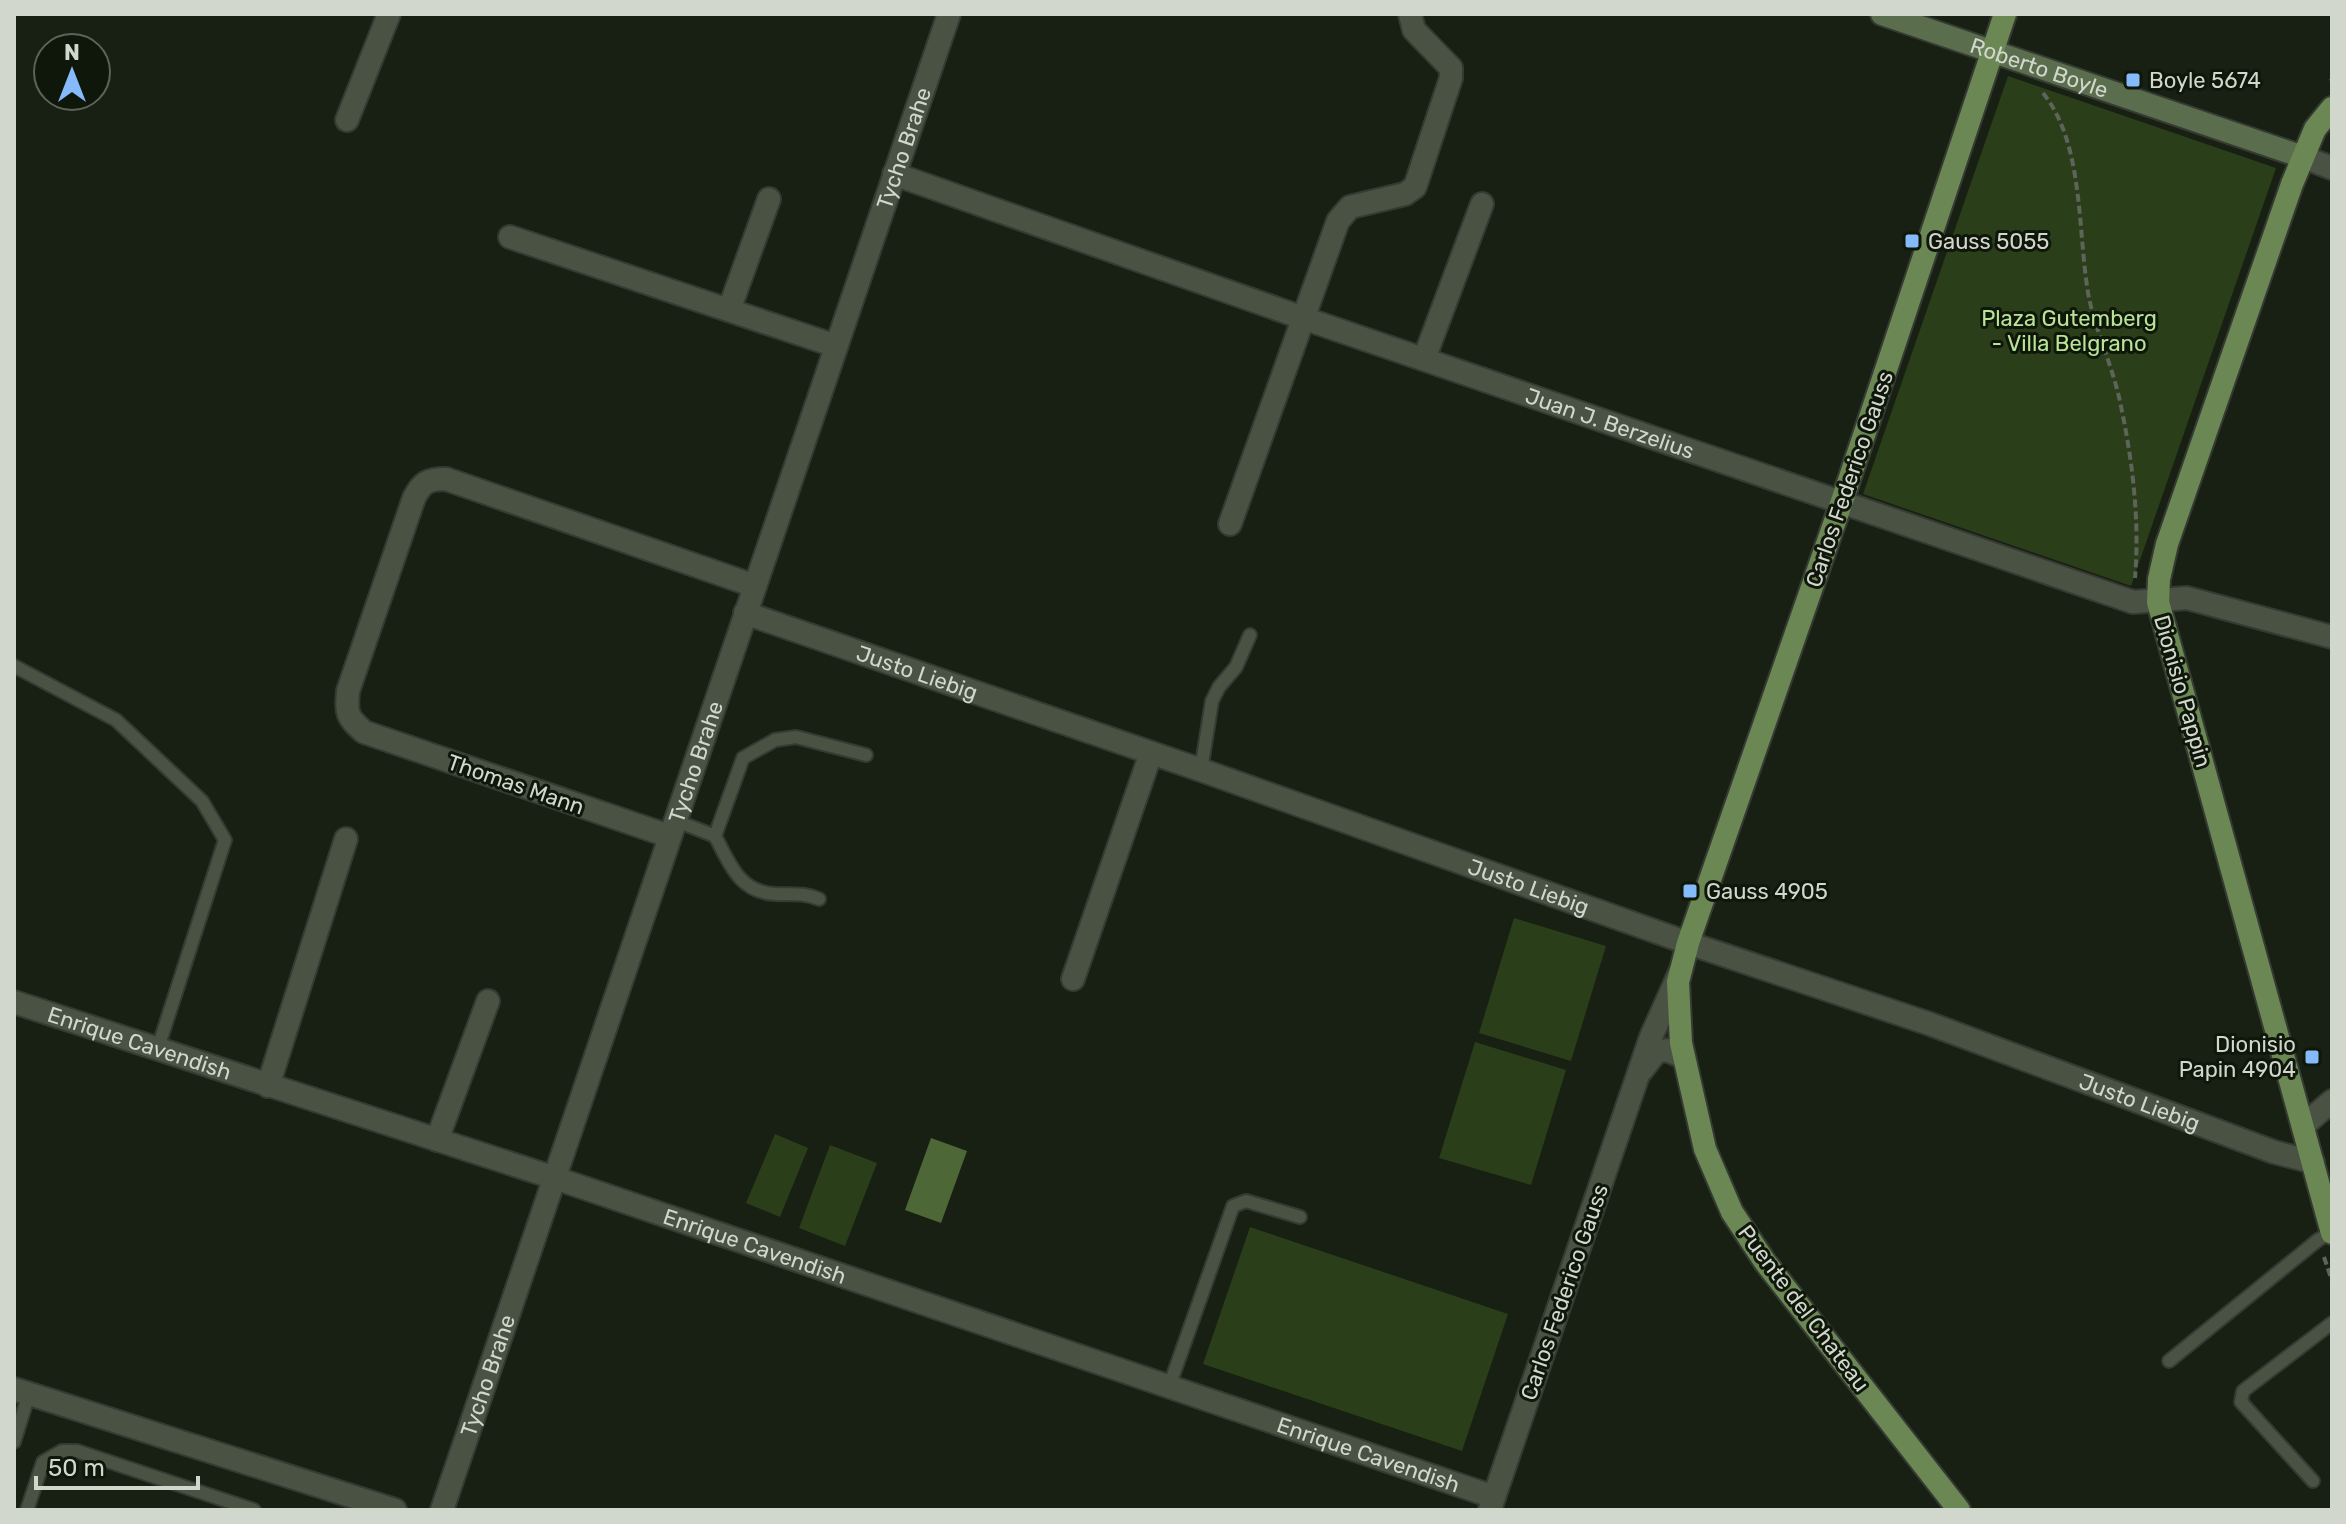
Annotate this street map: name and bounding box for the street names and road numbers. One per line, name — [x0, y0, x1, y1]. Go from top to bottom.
street label: Roberto Boyle — [1966, 32, 2112, 104]
street label: Tycho Brahe — [871, 84, 937, 213]
street label: Carlos Federico Gauss — [1800, 368, 1899, 591]
street label: Juan J. Berzelius — [1522, 382, 1698, 465]
street label: Dionisio Pappin — [2148, 612, 2217, 770]
street label: Justo Liebig — [853, 639, 981, 706]
street label: Tycho Brahe — [663, 697, 729, 826]
street label: Thomas Mann — [444, 748, 588, 821]
street label: Justo Liebig — [1464, 853, 1593, 921]
street label: Enrique Cavendish — [44, 1001, 235, 1086]
street label: Justo Liebig — [2075, 1068, 2204, 1137]
street label: Carlos Federico Gauss — [1515, 1181, 1614, 1404]
street label: Enrique Cavendish — [660, 1203, 850, 1290]
street label: Puente del Chateau — [1732, 1220, 1875, 1397]
street label: Tycho Brahe — [455, 1311, 521, 1440]
street label: Enrique Cavendish — [1273, 1411, 1463, 1498]

